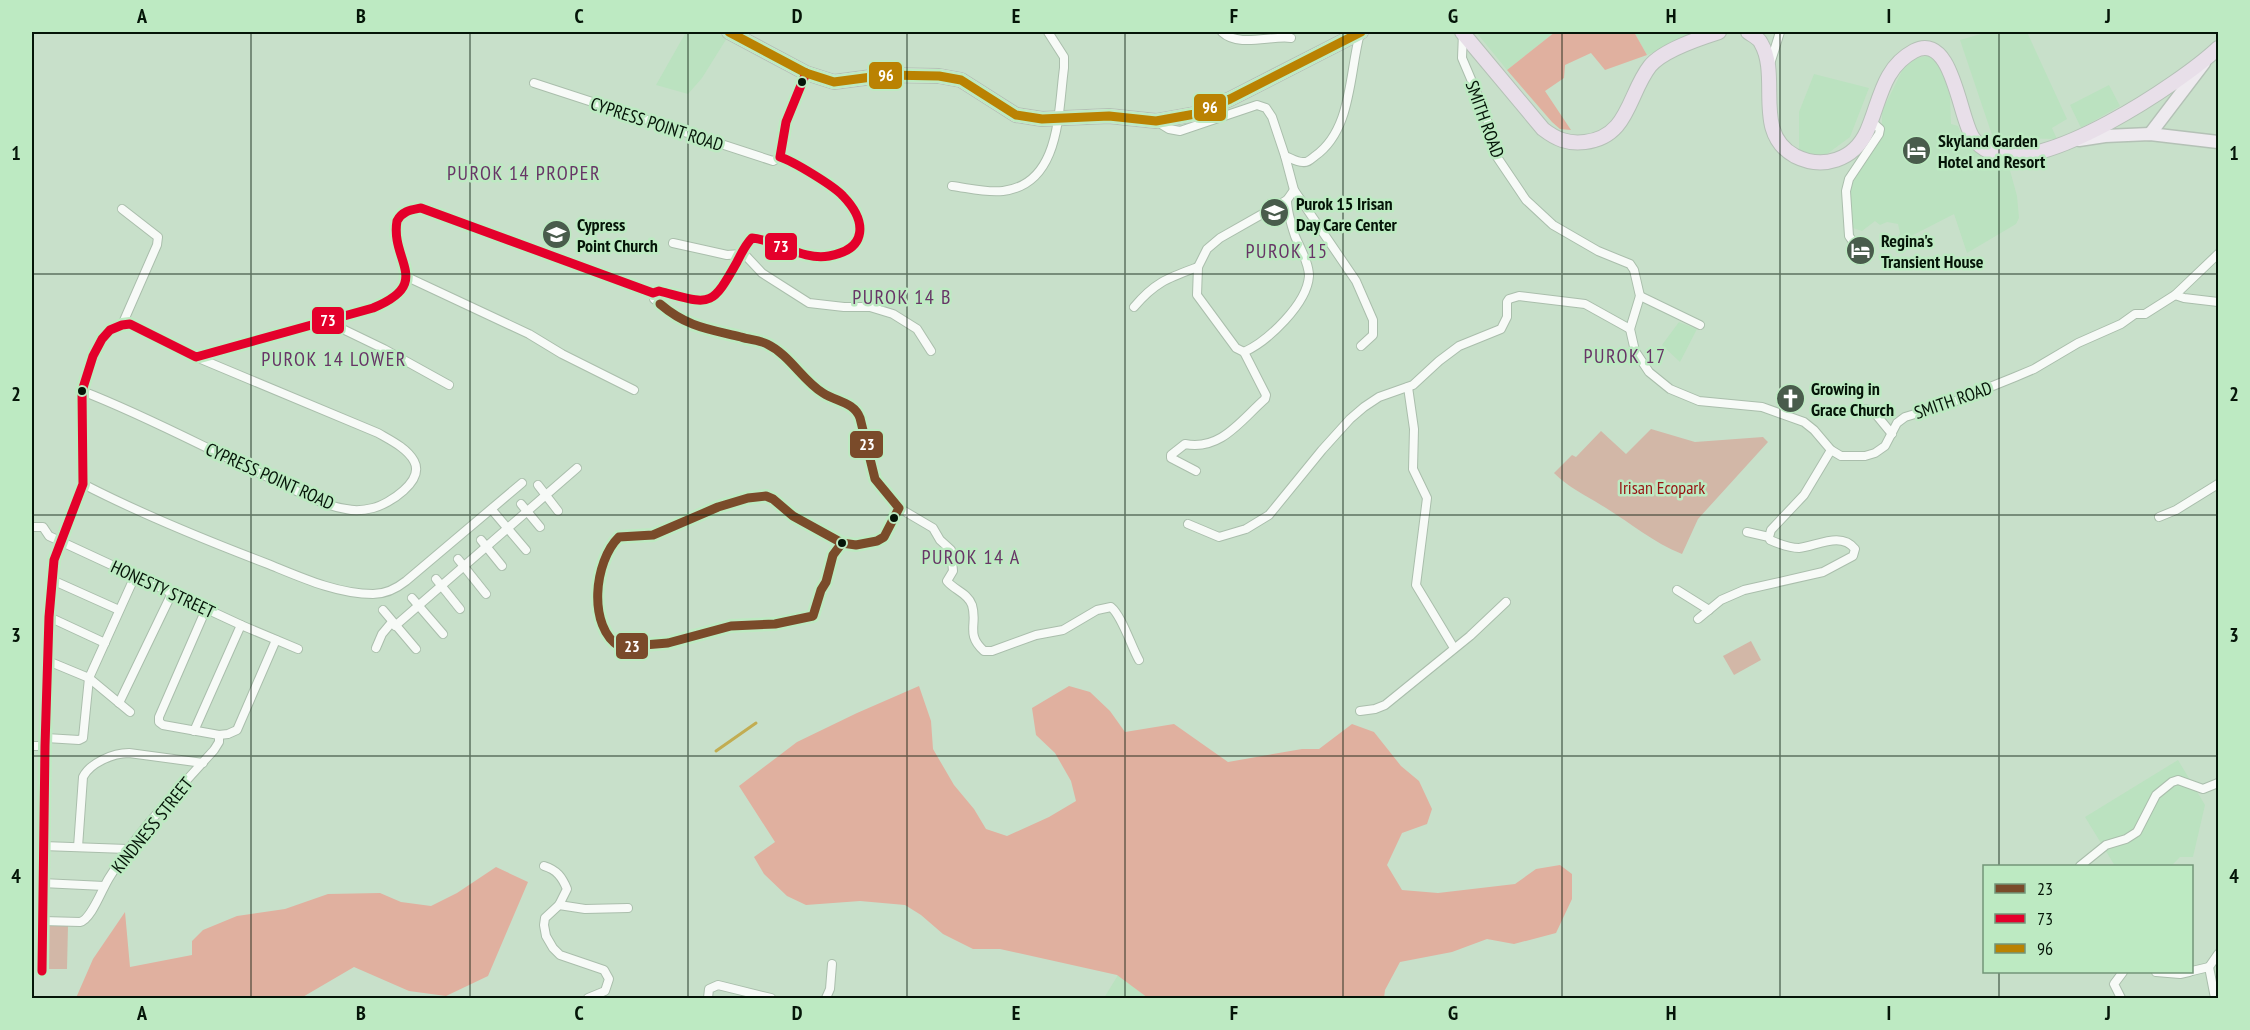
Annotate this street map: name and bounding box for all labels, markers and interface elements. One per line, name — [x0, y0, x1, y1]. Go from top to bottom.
text: A — [136, 3, 148, 29]
text: B — [356, 3, 366, 29]
text: C — [574, 3, 584, 29]
text: D — [792, 3, 803, 29]
text: E — [1012, 3, 1020, 29]
text: F — [1230, 3, 1238, 29]
text: G — [1448, 3, 1458, 29]
text: H — [1666, 3, 1676, 29]
text: I — [1887, 3, 1891, 29]
text: J — [2104, 3, 2111, 29]
line badge: 96 — [868, 61, 903, 90]
text: 96 — [878, 65, 894, 85]
unlabelled marker — [796, 76, 808, 88]
street label: SMITH ROAD — [1460, 77, 1510, 161]
street label: CYPRESS POINT ROAD — [588, 92, 726, 156]
line badge: 96 — [1193, 93, 1227, 122]
text: 96 — [1202, 97, 1218, 117]
place label: Skyland Garden Hotel and Resort — [1938, 129, 2046, 173]
hotel icon: Skyland Garden Hotel and Resort — [1901, 134, 1933, 166]
text: 1 — [11, 140, 21, 166]
text: 1 — [2229, 140, 2239, 166]
district label: PUROK 14 PROPER — [447, 160, 601, 186]
place label: Purok 15 Irisan Day Care Center — [1296, 192, 1398, 236]
school or university icon: Purok 15 Irisan Day Care Center — [1259, 197, 1291, 229]
place label: Cypress Point Church — [577, 213, 658, 257]
school or university icon: Cypress Point Church — [540, 218, 572, 250]
place label: Regina's Transient House — [1881, 229, 1984, 273]
line badge: 73 — [764, 232, 798, 261]
hotel icon: Regina's Transient House — [1844, 234, 1876, 266]
text: 73 — [773, 236, 789, 256]
district label: PUROK 15 — [1245, 238, 1329, 264]
district label: PUROK 14 B — [852, 284, 952, 310]
line badge: 73 — [311, 306, 345, 335]
text: 73 — [320, 310, 336, 330]
district label: PUROK 17 — [1583, 343, 1667, 369]
district label: PUROK 14 LOWER — [261, 346, 407, 372]
street label: SMITH ROAD — [1911, 376, 1995, 424]
place label: Growing in Grace Church — [1811, 377, 1894, 421]
text: 2 — [11, 381, 21, 407]
text: 2 — [2229, 381, 2239, 407]
church icon: Growing in Grace Church — [1774, 382, 1806, 414]
unlabelled marker — [76, 385, 88, 397]
line badge: 23 — [849, 430, 884, 459]
text: 23 — [859, 434, 875, 454]
street label: CYPRESS POINT ROAD — [202, 437, 338, 515]
park label: Irisan Ecopark — [1619, 476, 1705, 499]
unlabelled marker — [888, 512, 900, 524]
unlabelled marker — [836, 537, 848, 549]
district label: PUROK 14 A — [921, 544, 1021, 570]
street label: HONESTY STREET — [107, 555, 219, 623]
text: 3 — [11, 622, 21, 648]
text: 3 — [2229, 622, 2239, 648]
line badge: 23 — [615, 632, 649, 660]
text: 23 — [624, 636, 640, 656]
street label: KINDNESS STREET — [106, 772, 198, 878]
text: 4 — [11, 863, 21, 889]
text: 4 — [2229, 863, 2239, 889]
legend — [1983, 865, 2193, 973]
text: 23 — [2037, 877, 2053, 900]
text: 73 — [2037, 907, 2053, 930]
text: 96 — [2037, 937, 2053, 960]
text: A — [136, 1000, 148, 1026]
text: B — [356, 1000, 366, 1026]
text: C — [574, 1000, 584, 1026]
text: D — [792, 1000, 803, 1026]
text: E — [1012, 1000, 1020, 1026]
text: F — [1230, 1000, 1238, 1026]
text: G — [1448, 1000, 1458, 1026]
text: H — [1666, 1000, 1676, 1026]
text: I — [1887, 1000, 1891, 1026]
text: J — [2104, 1000, 2111, 1026]

